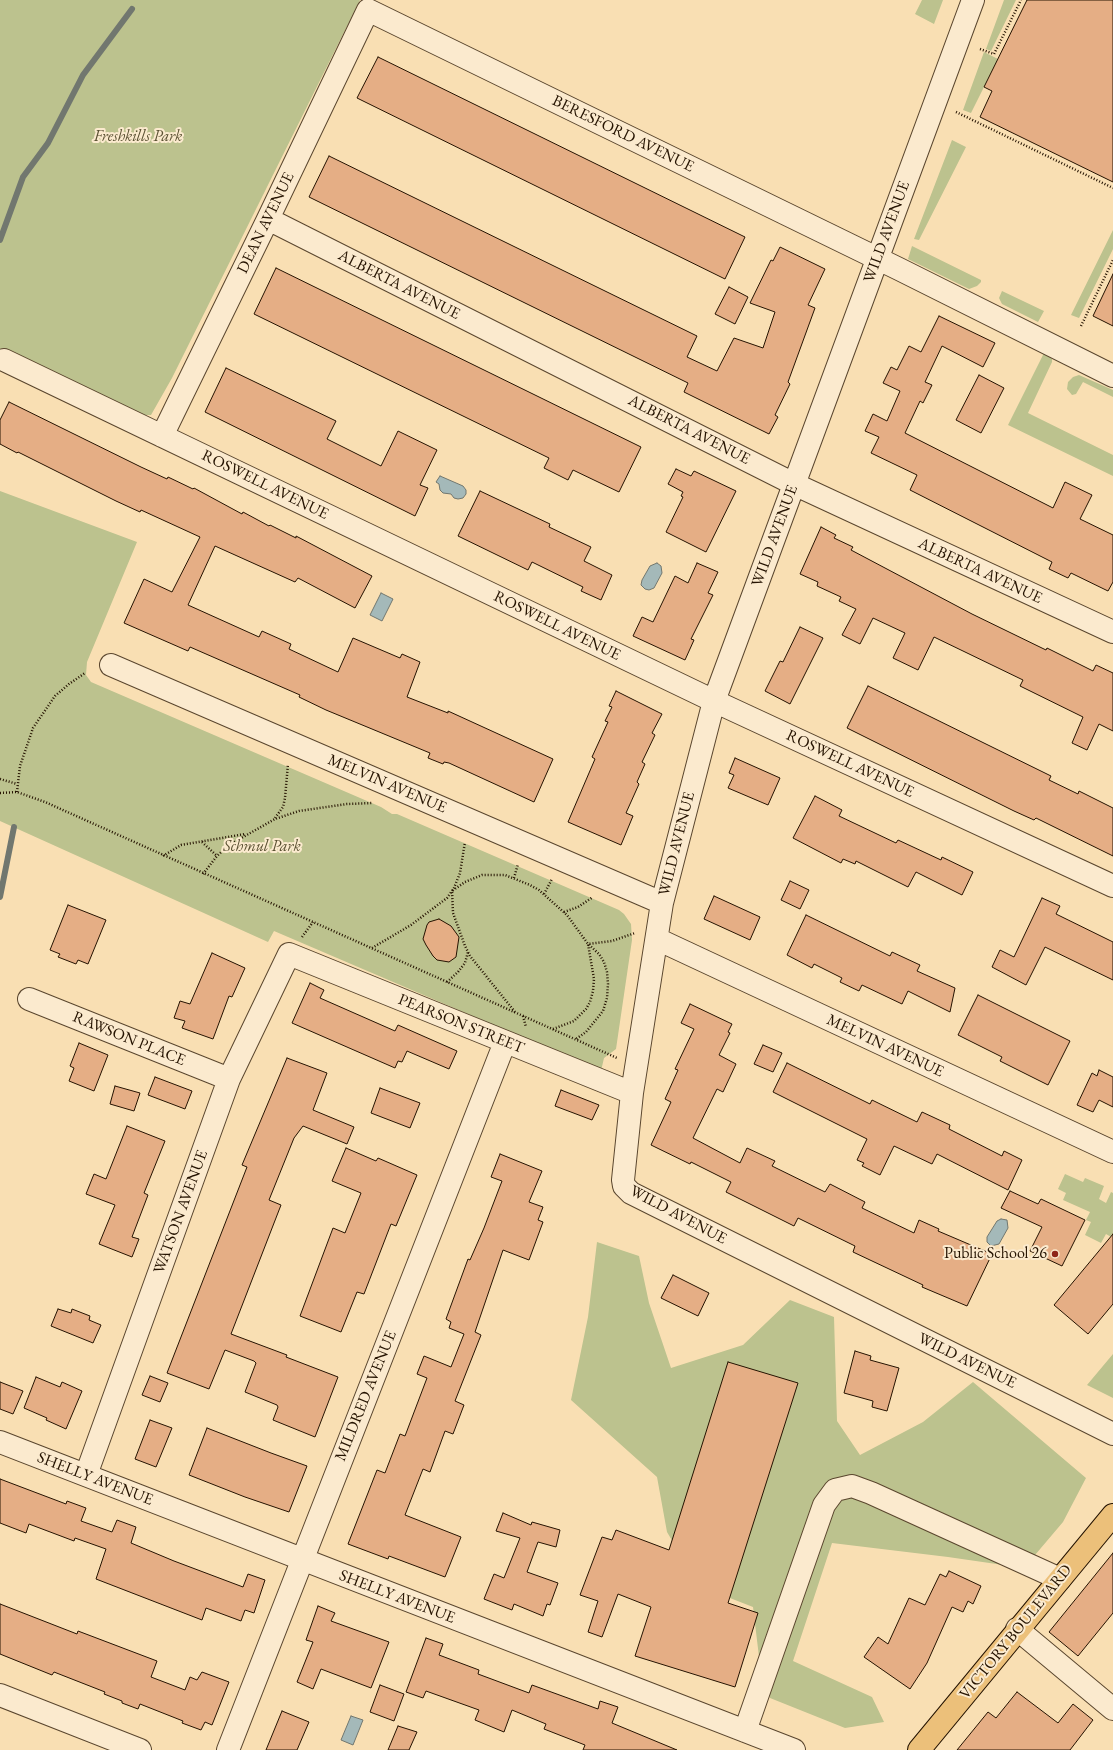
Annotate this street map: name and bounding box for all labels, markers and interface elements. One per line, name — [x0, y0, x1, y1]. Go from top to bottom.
street label: BERESFORD AVENUE — [549, 91, 697, 177]
park label: Freshkills Park — [94, 127, 182, 147]
street label: DEAN AVENUE — [233, 169, 299, 277]
street label: WILD AVENUE — [860, 179, 914, 285]
street label: ALBERTA AVENUE — [335, 246, 463, 324]
street label: ALBERTA AVENUE — [625, 391, 753, 469]
street label: ROSWELL AVENUE — [198, 446, 332, 524]
street label: WILD AVENUE — [748, 483, 802, 589]
street label: ALBERTA AVENUE — [915, 534, 1045, 608]
street label: ROSWELL AVENUE — [490, 587, 624, 665]
street label: ROSWELL AVENUE — [783, 726, 917, 802]
street label: MELVIN AVENUE — [325, 750, 449, 818]
street label: WILD AVENUE — [655, 790, 699, 898]
park label: Schmul Park — [223, 837, 301, 857]
street label: PEARSON STREET — [395, 990, 527, 1058]
street label: RAWSON PLACE — [70, 1008, 188, 1070]
street label: MELVIN AVENUE — [823, 1010, 947, 1082]
street label: WATSON AVENUE — [150, 1147, 212, 1277]
street label: WILD AVENUE — [626, 1181, 730, 1249]
place label: Public School 26 — [944, 1244, 1047, 1264]
marker: Public School 26 — [1050, 1249, 1060, 1259]
street label: MILDRED AVENUE — [331, 1328, 401, 1464]
street label: WILD AVENUE — [915, 1329, 1019, 1393]
street label: SHELLY AVENUE — [34, 1448, 156, 1510]
street label: VICTORY BOULEVARD — [956, 1561, 1076, 1703]
street label: SHELLY AVENUE — [336, 1566, 458, 1628]

